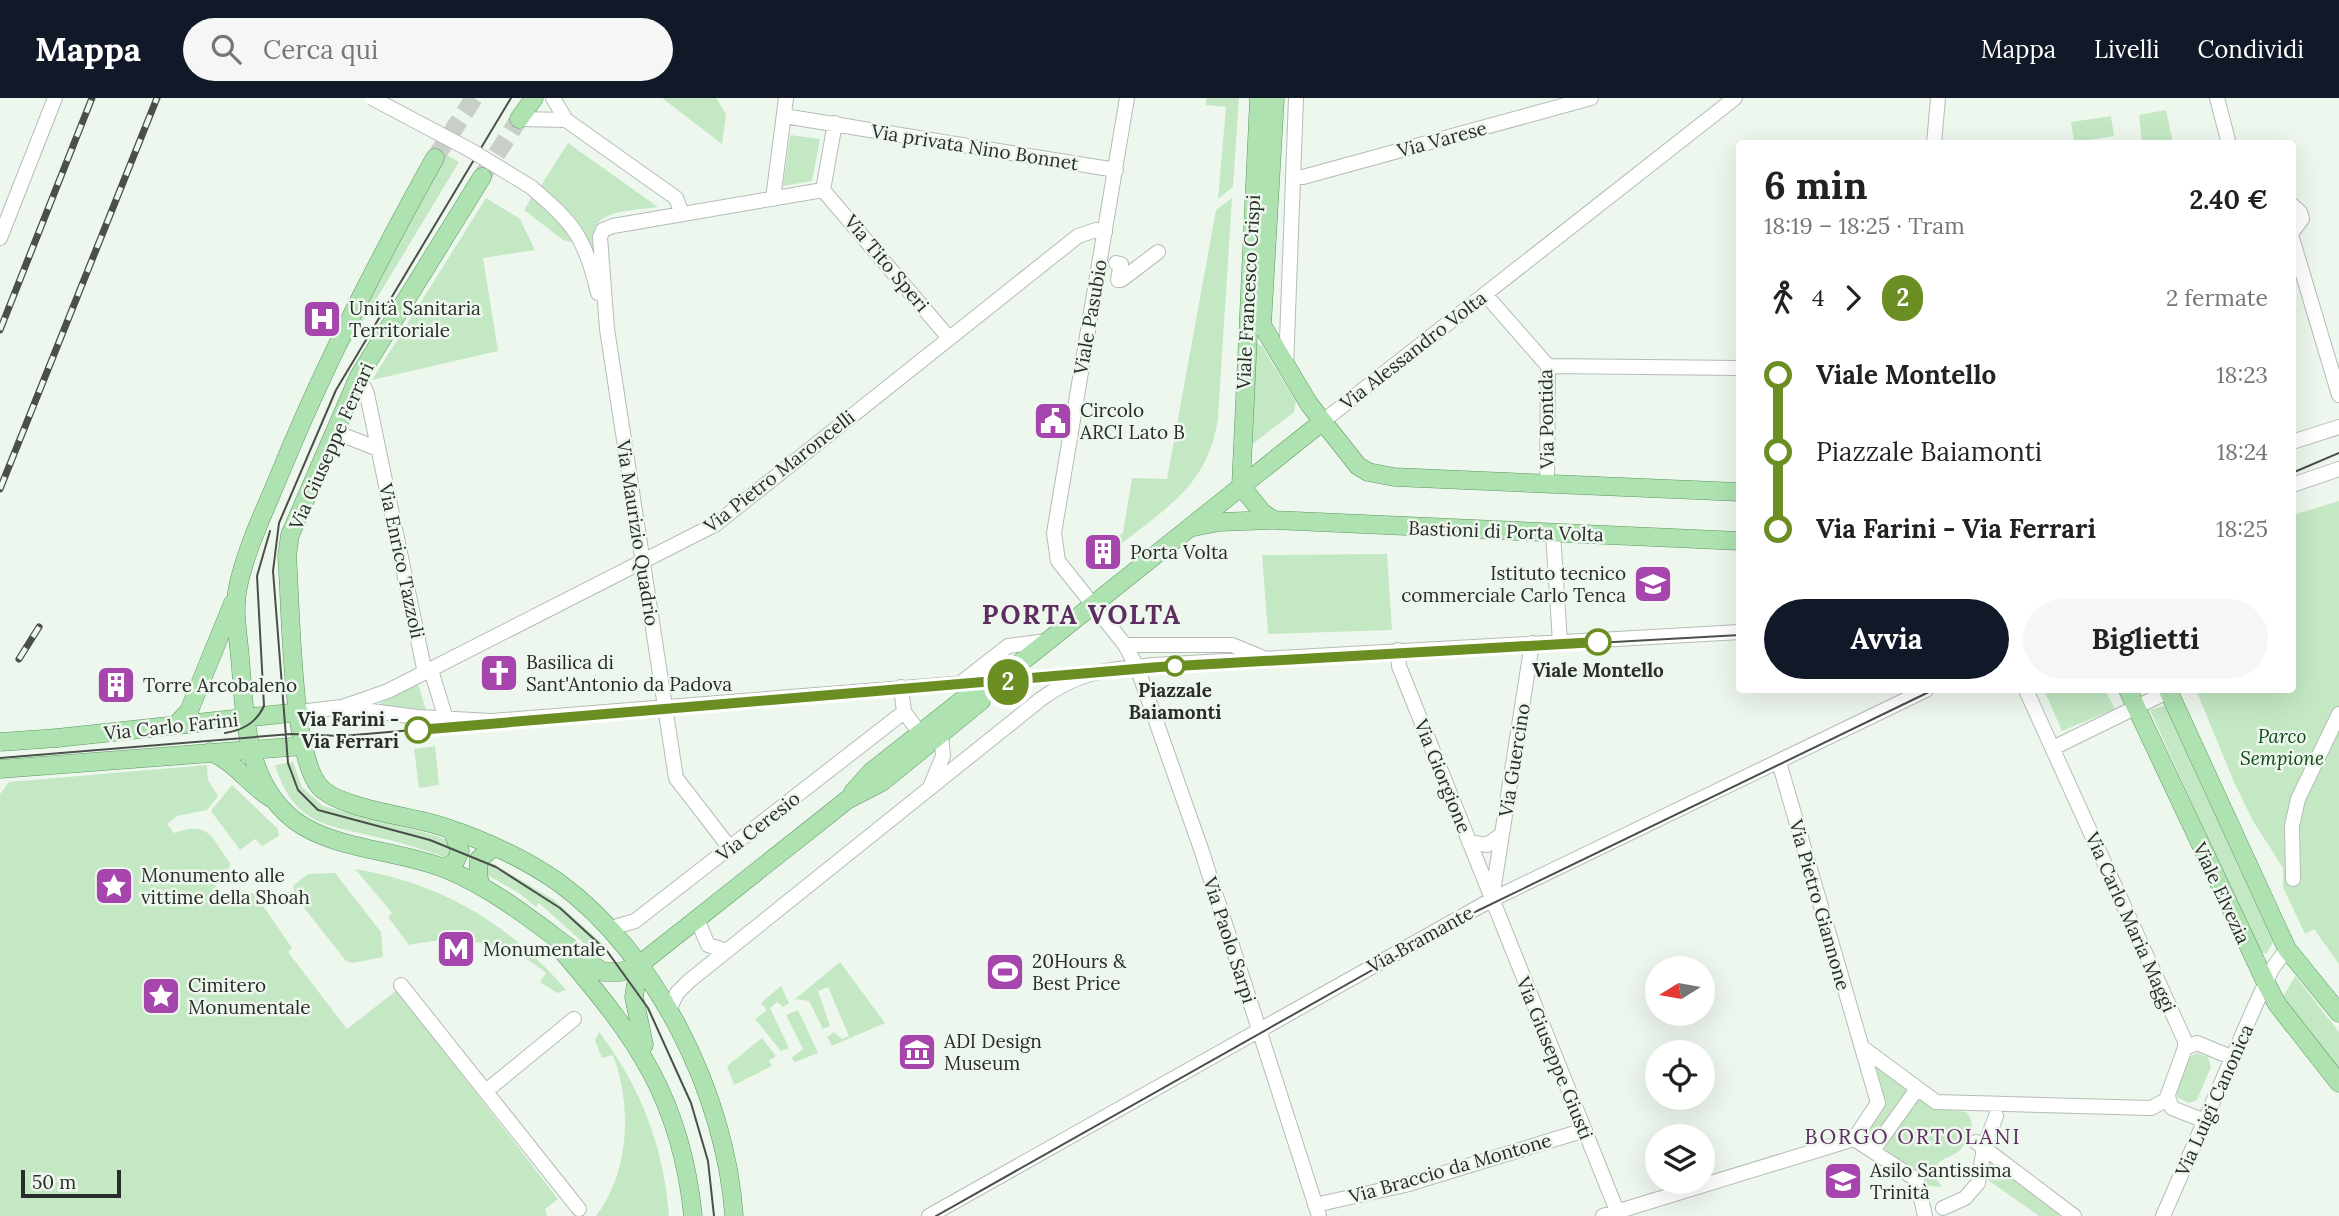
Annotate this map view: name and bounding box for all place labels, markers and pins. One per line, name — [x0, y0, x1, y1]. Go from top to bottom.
place label: Unità Sanitaria Territoriale — [349, 296, 481, 342]
hospital icon: Unità Sanitaria Territoriale — [301, 298, 343, 340]
place label: Circolo ARCI Lato B — [1079, 398, 1185, 444]
public building icon: Circolo ARCI Lato B — [1032, 400, 1074, 442]
building icon: Porta Volta — [1082, 531, 1124, 573]
place label: Porta Volta — [1130, 540, 1228, 564]
place label: Istituto tecnico commerciale Carlo Tenca — [1401, 561, 1626, 607]
school or university icon: Istituto tecnico commerciale Carlo Tenca — [1632, 563, 1674, 605]
marker: Viale Montello — [1585, 629, 1611, 655]
place label: Basilica di Sant'Antonio da Padova — [526, 650, 732, 696]
church icon: Basilica di Sant'Antonio da Padova — [478, 652, 520, 694]
marker: Piazzale Baiamonti — [1165, 656, 1185, 676]
place label: Viale Montello — [1532, 658, 1664, 682]
building icon: Torre Arcobaleno — [95, 664, 137, 706]
place label: Torre Arcobaleno — [143, 673, 297, 697]
place label: Piazzale Baiamonti — [1129, 678, 1222, 724]
place label: Via Farini - Via Ferrari — [297, 707, 399, 753]
marker: Via Farini - Via Ferrari — [405, 717, 431, 743]
place label: Monumento alle vittime della Shoah — [141, 863, 310, 909]
place icon: Monumento alle vittime della Shoah — [93, 865, 135, 907]
metro station icon: Monumentale — [435, 928, 477, 970]
place label: Monumentale — [483, 937, 606, 961]
place label: 20Hours & Best Price — [1032, 949, 1127, 995]
sports icon: 20Hours & Best Price — [984, 951, 1026, 993]
place label: Cimitero Monumentale — [188, 973, 311, 1019]
place icon: Cimitero Monumentale — [140, 975, 182, 1017]
place label: ADI Design Museum — [943, 1029, 1042, 1075]
museum icon: ADI Design Museum — [896, 1031, 938, 1073]
place label: Asilo Santissima Trinità — [1869, 1158, 2012, 1204]
school or university icon: Asilo Santissima Trinità — [1822, 1160, 1864, 1202]

